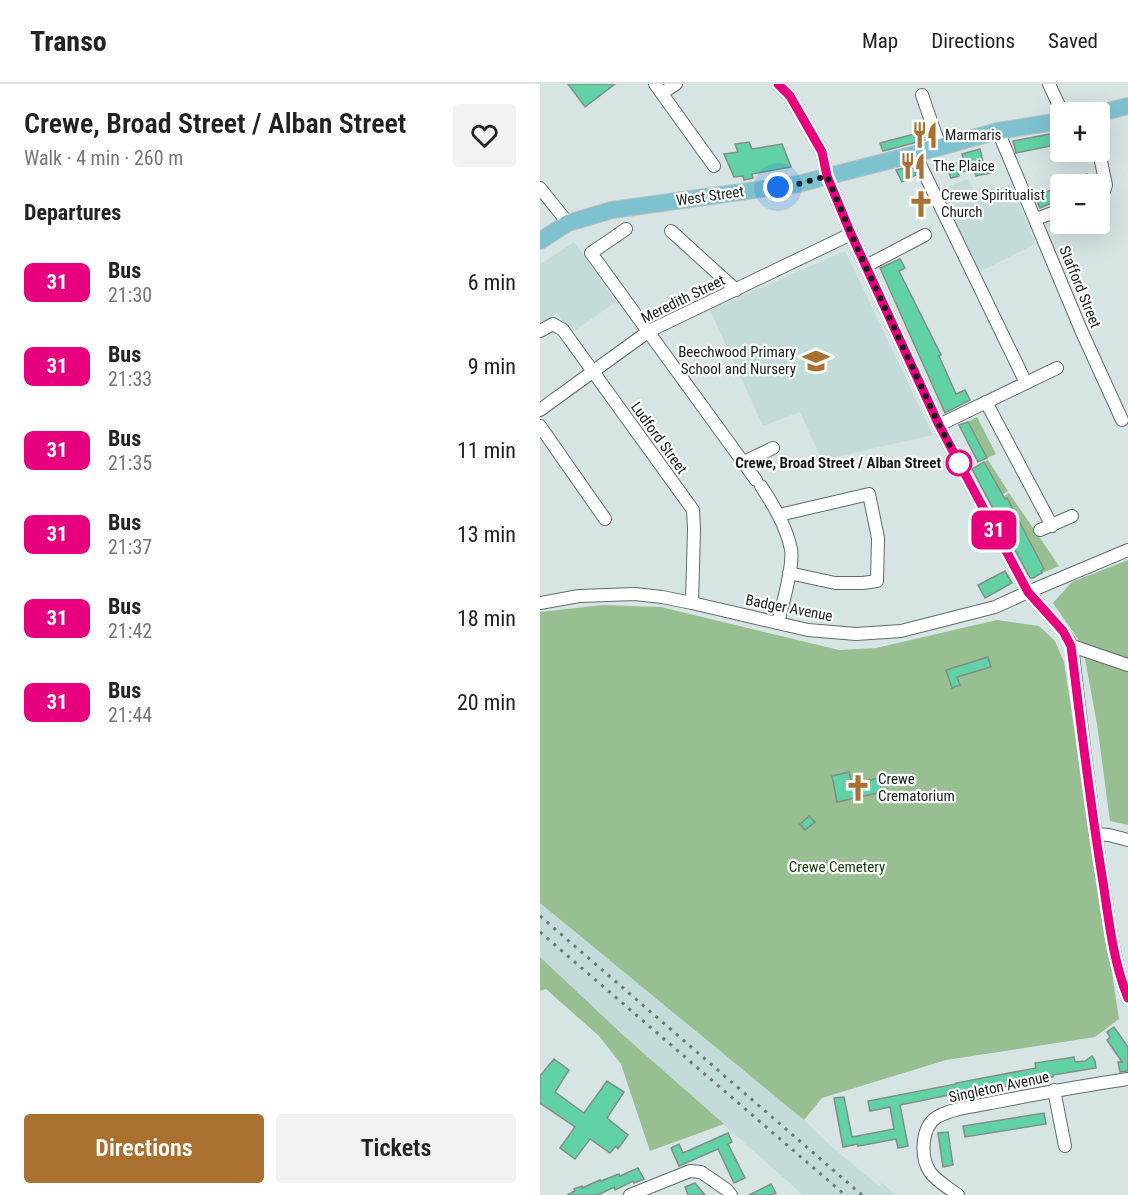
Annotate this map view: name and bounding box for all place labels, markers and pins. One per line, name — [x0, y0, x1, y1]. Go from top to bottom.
restaurant icon: Marmaris — [910, 120, 940, 150]
place label: Marmaris — [945, 126, 1002, 144]
restaurant icon: The Plaice — [898, 151, 928, 181]
place label: The Plaice — [933, 157, 995, 175]
place label: Crewe Spiritualist Church — [941, 186, 1045, 221]
church icon: Crewe Spiritualist Church — [906, 189, 936, 219]
place label: Beechwood Primary School and Nursery — [678, 343, 796, 378]
school or university icon: Beechwood Primary School and Nursery — [801, 346, 831, 376]
marker: Crewe, Broad Street / Alban Street — [946, 450, 972, 476]
place label: Crewe, Broad Street / Alban Street — [735, 454, 941, 472]
place label: Crewe Crematorium — [878, 770, 955, 805]
church icon: Crewe Crematorium — [843, 773, 873, 803]

